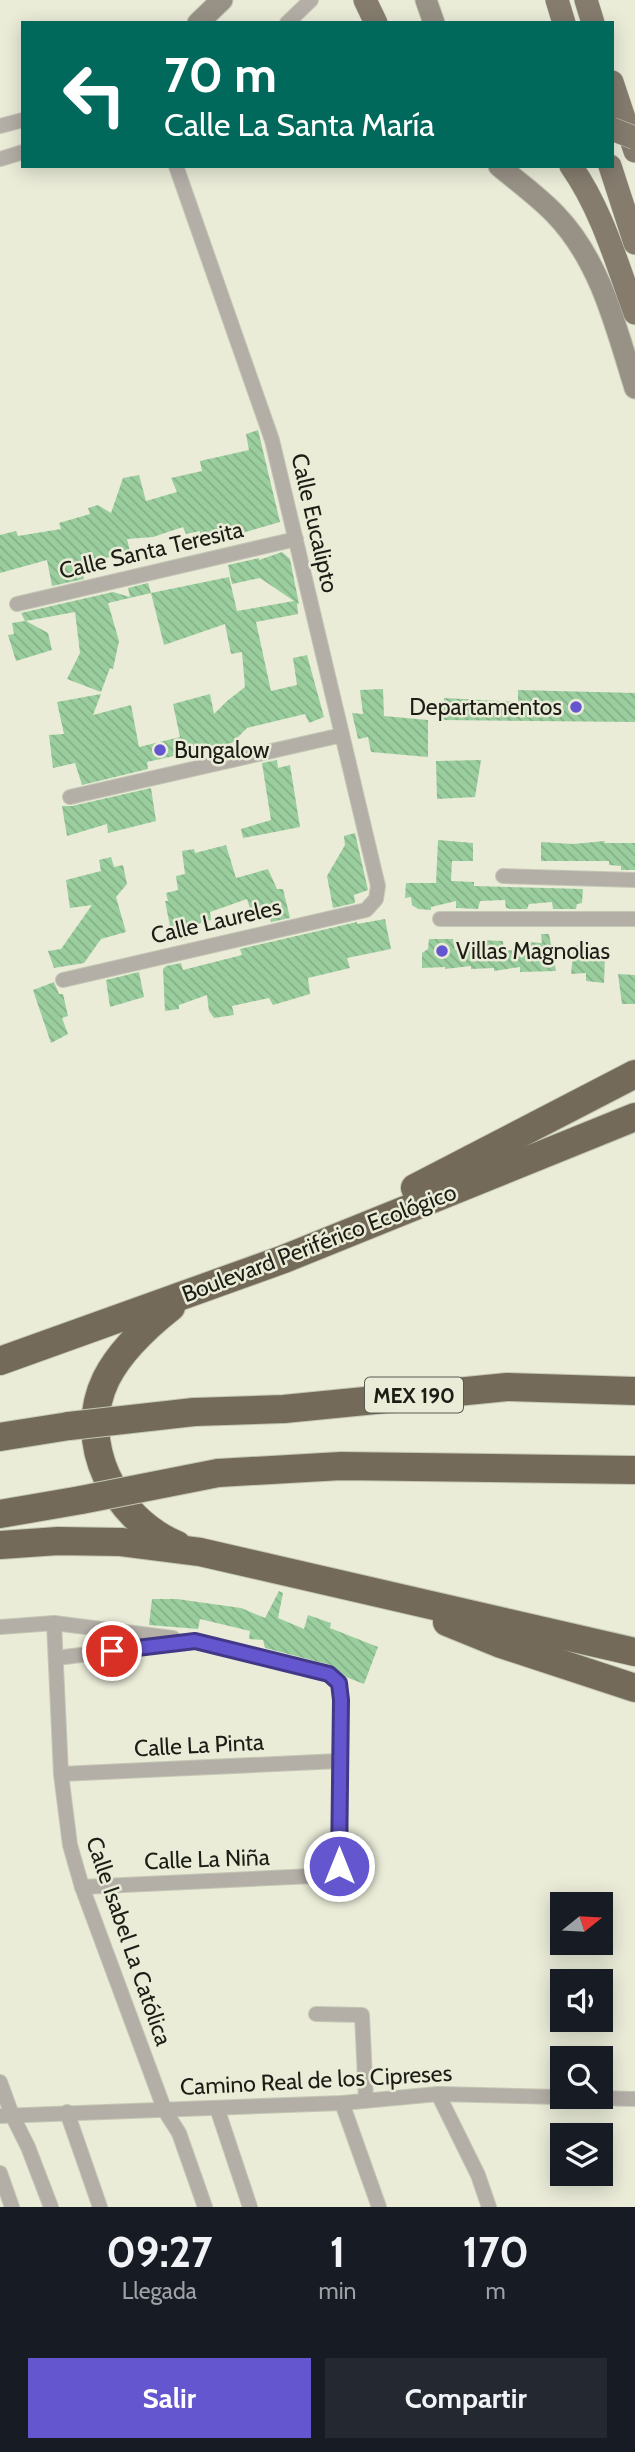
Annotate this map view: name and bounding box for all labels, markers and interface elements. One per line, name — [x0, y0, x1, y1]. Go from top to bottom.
text: 70 m — [164, 45, 277, 104]
icon: left — [49, 49, 140, 140]
text: Calle La Santa María — [164, 105, 435, 144]
street label: Calle Eucalipto — [285, 451, 345, 595]
street label: Calle Santa Teresita — [56, 515, 246, 585]
place label: Departamentos — [409, 693, 562, 721]
marker: Departamentos — [568, 699, 584, 715]
place label: Bungalow — [174, 736, 270, 764]
marker: Bungalow — [152, 742, 168, 758]
street label: Calle Laureles — [148, 892, 284, 950]
place label: Villas Magnolias — [456, 937, 610, 965]
marker: Villas Magnolias — [434, 943, 450, 959]
street label: Boulevard Periférico Ecológico — [178, 1178, 460, 1308]
road number: MEX 190 — [365, 1378, 463, 1412]
pin — [82, 1621, 142, 1681]
icon: arrive — [93, 1632, 131, 1670]
street label: Calle La Pinta — [133, 1728, 265, 1762]
position arrow — [302, 1829, 376, 1903]
street label: Calle Isabel La Católica — [80, 1833, 178, 2049]
street label: Calle La Niña — [144, 1843, 270, 1875]
north arrow — [550, 1892, 612, 1955]
map controls — [550, 1892, 613, 2186]
button: sound — [550, 1969, 613, 2032]
button: search — [550, 2046, 613, 2109]
street label: Camino Real de los Cipreses — [179, 2059, 453, 2101]
button: layers — [550, 2123, 613, 2186]
text: 09:27 — [106, 2226, 212, 2278]
text: 1 — [330, 2226, 345, 2278]
text: 170 — [463, 2226, 529, 2278]
text: Llegada — [122, 2277, 197, 2305]
text: min — [319, 2277, 356, 2305]
text: m — [486, 2277, 506, 2305]
button: Salir — [28, 2358, 311, 2438]
button: Compartir — [325, 2358, 607, 2438]

